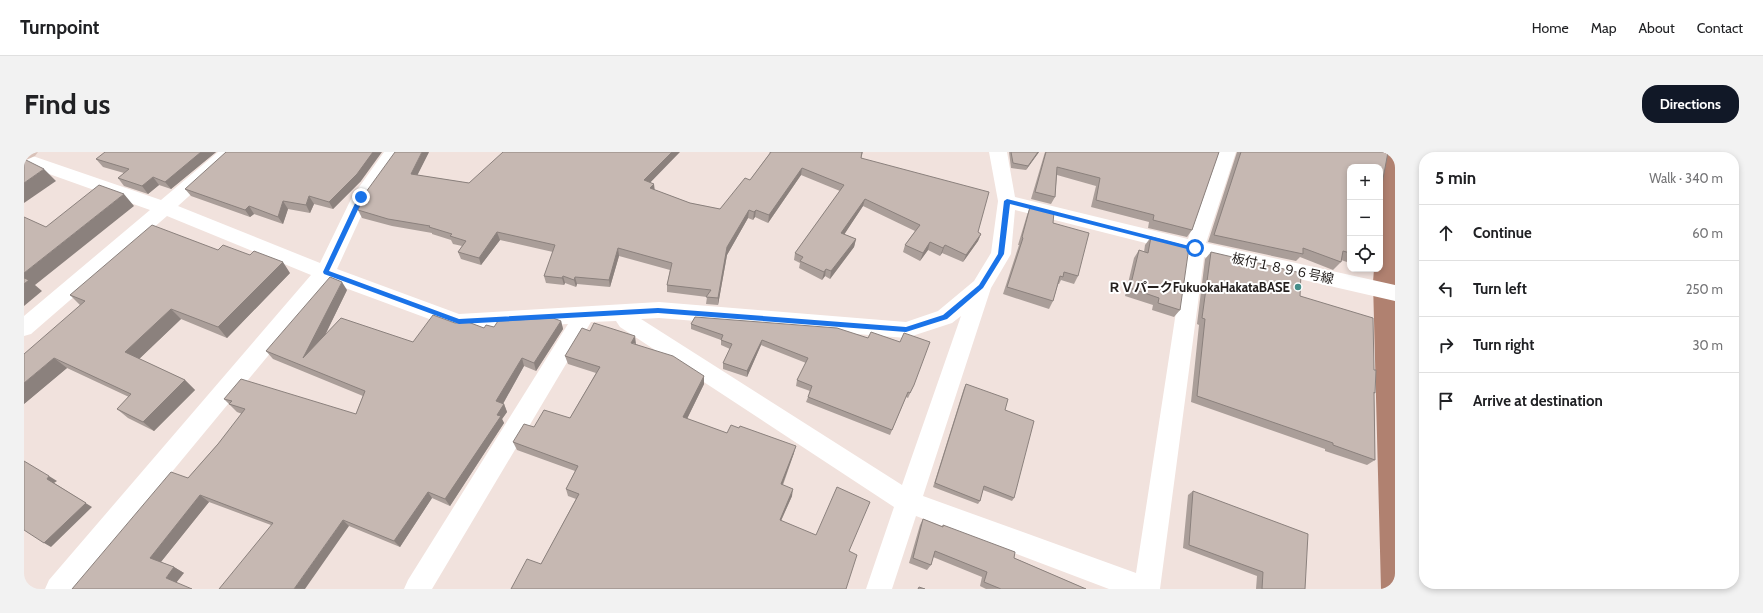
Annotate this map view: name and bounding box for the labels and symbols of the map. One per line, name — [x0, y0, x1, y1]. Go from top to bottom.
route end — [352, 188, 370, 206]
route start — [1186, 239, 1204, 257]
street label: 板付１８９６号線 — [1230, 249, 1336, 287]
place label: ＲＶパークFukuokaHakataBASE — [1108, 279, 1290, 295]
marker: ＲＶパークFukuokaHakataBASE — [1293, 282, 1303, 292]

